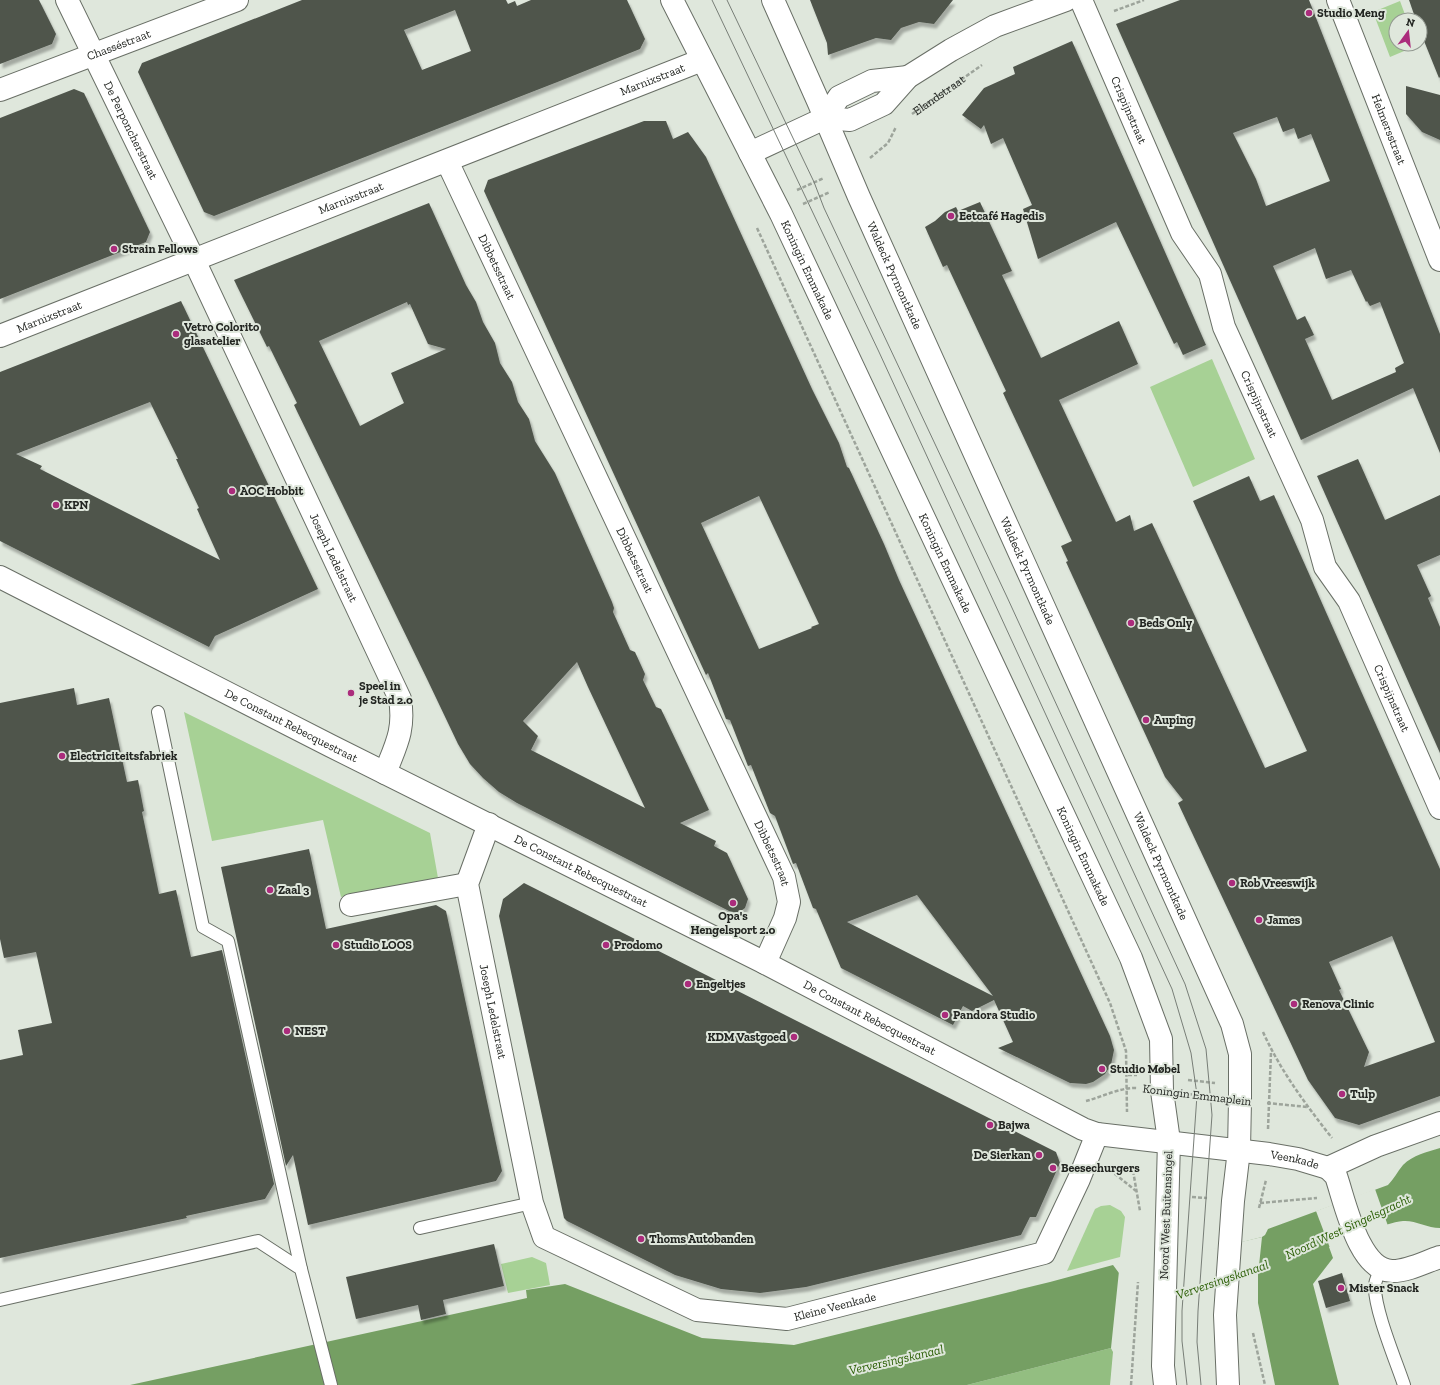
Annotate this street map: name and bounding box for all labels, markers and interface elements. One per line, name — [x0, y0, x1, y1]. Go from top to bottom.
place label: Studio Meng — [1317, 6, 1385, 20]
marker: Studio Meng — [1304, 8, 1314, 18]
north arrow — [1388, 12, 1428, 52]
text: N — [1405, 15, 1417, 30]
street label: Chasséstraat — [85, 26, 153, 63]
street label: Marnixstraat — [618, 60, 687, 99]
street label: Elandstraat — [910, 72, 968, 118]
street label: Crispijnstraat — [1108, 74, 1150, 146]
street label: De Perponcherstraat — [101, 79, 161, 182]
street label: Helmersstraat — [1369, 92, 1409, 167]
street label: Marnixstraat — [316, 179, 386, 217]
place label: Eetcafé Hagedis — [959, 209, 1045, 223]
marker: Eetcafé Hagedis — [946, 211, 956, 221]
street label: Koningin Emmakade — [778, 218, 837, 322]
street label: Waldeck Pyrmontkade — [864, 219, 925, 332]
street label: Dibbetsstraat — [475, 232, 518, 302]
place label: Strain Fellows — [122, 242, 198, 256]
marker: Strain Fellows — [109, 244, 119, 254]
street label: Marnixstraat — [15, 297, 84, 336]
place label: Vetro Colorito glasatelier — [184, 320, 260, 348]
marker: Vetro Colorito glasatelier — [171, 329, 181, 339]
street label: Crispijnstraat — [1238, 368, 1281, 440]
place label: AOC Hobbit — [240, 484, 303, 498]
marker: AOC Hobbit — [227, 486, 237, 496]
place label: KPN — [64, 498, 88, 512]
marker: KPN — [51, 500, 61, 510]
street label: Joseph Ledelstraat — [307, 511, 361, 605]
street label: Koningin Emmakade — [916, 511, 975, 615]
street label: Waldeck Pyrmontkade — [997, 515, 1058, 627]
street label: Dibbetsstraat — [613, 525, 656, 596]
place label: Beds Only — [1139, 616, 1193, 630]
marker: Beds Only — [1126, 618, 1136, 628]
street label: Crispijnstraat — [1371, 662, 1413, 734]
place label: Speel in je Stad 2.0 — [358, 679, 413, 708]
street label: De Constant Rebecquestraat — [222, 686, 361, 765]
marker: Speel in je Stad 2.0 — [346, 688, 356, 698]
place label: Auping — [1154, 713, 1194, 727]
marker: Auping — [1141, 715, 1151, 725]
place label: Electriciteitsfabriek — [70, 749, 178, 763]
marker: Electriciteitsfabriek — [57, 751, 67, 761]
street label: Koningin Emmakade — [1054, 804, 1113, 909]
street label: Waldeck Pyrmontkade — [1130, 810, 1191, 923]
street label: Dibbetsstraat — [751, 818, 793, 888]
street label: De Constant Rebecquestraat — [512, 832, 650, 910]
place label: Rob Vreeswijk — [1240, 876, 1315, 891]
marker: Rob Vreeswijk — [1227, 878, 1237, 888]
place label: Zaal 3 — [278, 883, 310, 897]
marker: Zaal 3 — [265, 885, 275, 895]
marker: Opa's Hengelsport 2.0 — [728, 898, 738, 908]
place label: Opa's Hengelsport 2.0 — [691, 909, 776, 937]
place label: James — [1267, 913, 1301, 927]
marker: James — [1254, 915, 1264, 925]
place label: Studio LOOS — [344, 938, 412, 952]
place label: Prodomo — [614, 938, 663, 952]
marker: Studio LOOS — [331, 940, 341, 950]
marker: Prodomo — [601, 940, 611, 950]
street label: Joseph Ledelstraat — [476, 963, 510, 1061]
place label: Engeltjes — [696, 977, 746, 992]
street label: De Constant Rebecquestraat — [801, 977, 939, 1058]
marker: Engeltjes — [683, 979, 693, 989]
place label: Renova Clinic — [1302, 997, 1375, 1011]
marker: Renova Clinic — [1289, 999, 1299, 1009]
place label: Pandora Studio — [953, 1008, 1036, 1022]
marker: Pandora Studio — [940, 1010, 950, 1020]
place label: NEST — [295, 1024, 326, 1038]
marker: NEST — [282, 1026, 292, 1036]
place label: KDM Vastgoed — [708, 1030, 786, 1044]
marker: KDM Vastgoed — [789, 1032, 799, 1042]
place label: Studio Møbel — [1110, 1062, 1181, 1076]
marker: Studio Møbel — [1097, 1064, 1107, 1074]
street label: Koningin Emmaplein — [1142, 1081, 1252, 1109]
place label: Tulp — [1350, 1087, 1375, 1101]
marker: Tulp — [1337, 1089, 1347, 1099]
place label: Bajwa — [998, 1118, 1030, 1133]
marker: Bajwa — [985, 1120, 995, 1130]
street label: Veenkade — [1268, 1147, 1321, 1172]
place label: De Sierkan — [973, 1148, 1031, 1162]
marker: De Sierkan — [1034, 1150, 1044, 1160]
street label: Noord West Buitensingel — [1157, 1150, 1175, 1280]
place label: Beesechurgers — [1061, 1161, 1140, 1175]
marker: Beesechurgers — [1048, 1163, 1058, 1173]
water label: Noord West Singelsgracht — [1283, 1191, 1414, 1262]
place label: Thoms Autobanden — [649, 1232, 754, 1246]
marker: Thoms Autobanden — [636, 1234, 646, 1244]
water label: Verversingskanaal — [1174, 1257, 1270, 1302]
place label: Mister Snack — [1349, 1281, 1419, 1295]
marker: Mister Snack — [1336, 1283, 1346, 1293]
street label: Kleine Veenkade — [792, 1289, 878, 1324]
water label: Verversingskanaal — [847, 1341, 945, 1378]

